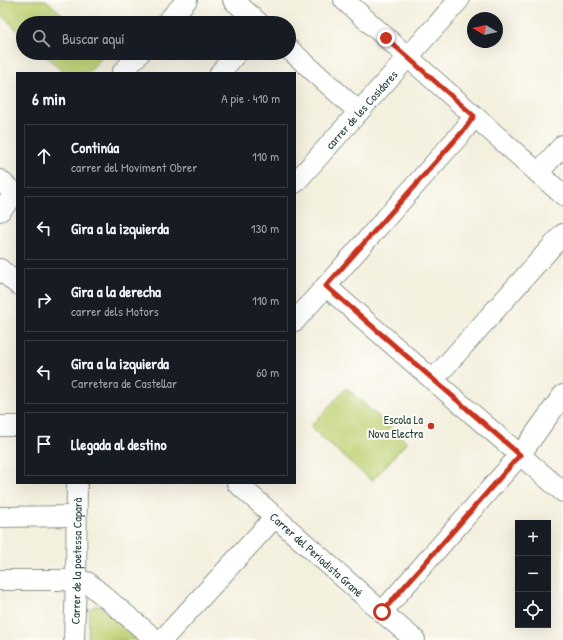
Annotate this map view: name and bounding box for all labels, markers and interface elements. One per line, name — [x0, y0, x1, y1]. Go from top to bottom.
north arrow — [467, 12, 503, 48]
search box — [16, 16, 296, 60]
icon: search — [30, 27, 52, 49]
text: Buscar aquí — [62, 28, 125, 49]
route end — [377, 29, 395, 47]
street label: carrer de les Cosidores — [321, 66, 401, 152]
text: 6 min — [32, 87, 66, 110]
text: A pie · 410 m — [221, 89, 280, 107]
text: Continúa — [71, 137, 119, 158]
icon: ahead — [33, 145, 55, 167]
text: 110 m — [252, 147, 279, 165]
text: carrer del Moviment Obrer — [71, 158, 197, 176]
icon: left — [33, 217, 55, 239]
text: Gira a la izquierda — [71, 218, 169, 239]
text: 130 m — [251, 219, 279, 237]
text: Gira a la derecha — [71, 281, 161, 302]
icon: right — [33, 289, 55, 311]
text: 110 m — [252, 291, 279, 309]
text: carrer dels Motors — [71, 302, 159, 320]
text: Gira a la izquierda — [71, 353, 169, 374]
icon: left — [33, 361, 55, 383]
text: 60 m — [256, 363, 279, 381]
text: Carretera de Castellar — [71, 374, 177, 392]
place label: Escola La Nova Electra — [368, 411, 423, 442]
marker: Escola La Nova Electra — [426, 421, 436, 431]
icon: arrive — [33, 433, 55, 455]
text: Llegada al destino — [71, 434, 167, 455]
street label: Carrer de la poetessa Caparà — [66, 497, 85, 625]
street label: Carrer del Periodista Grané — [267, 508, 368, 600]
map controls — [515, 520, 551, 628]
button: + — [515, 520, 551, 556]
button: − — [515, 556, 551, 592]
button: locate — [515, 592, 551, 628]
route start — [373, 603, 391, 621]

